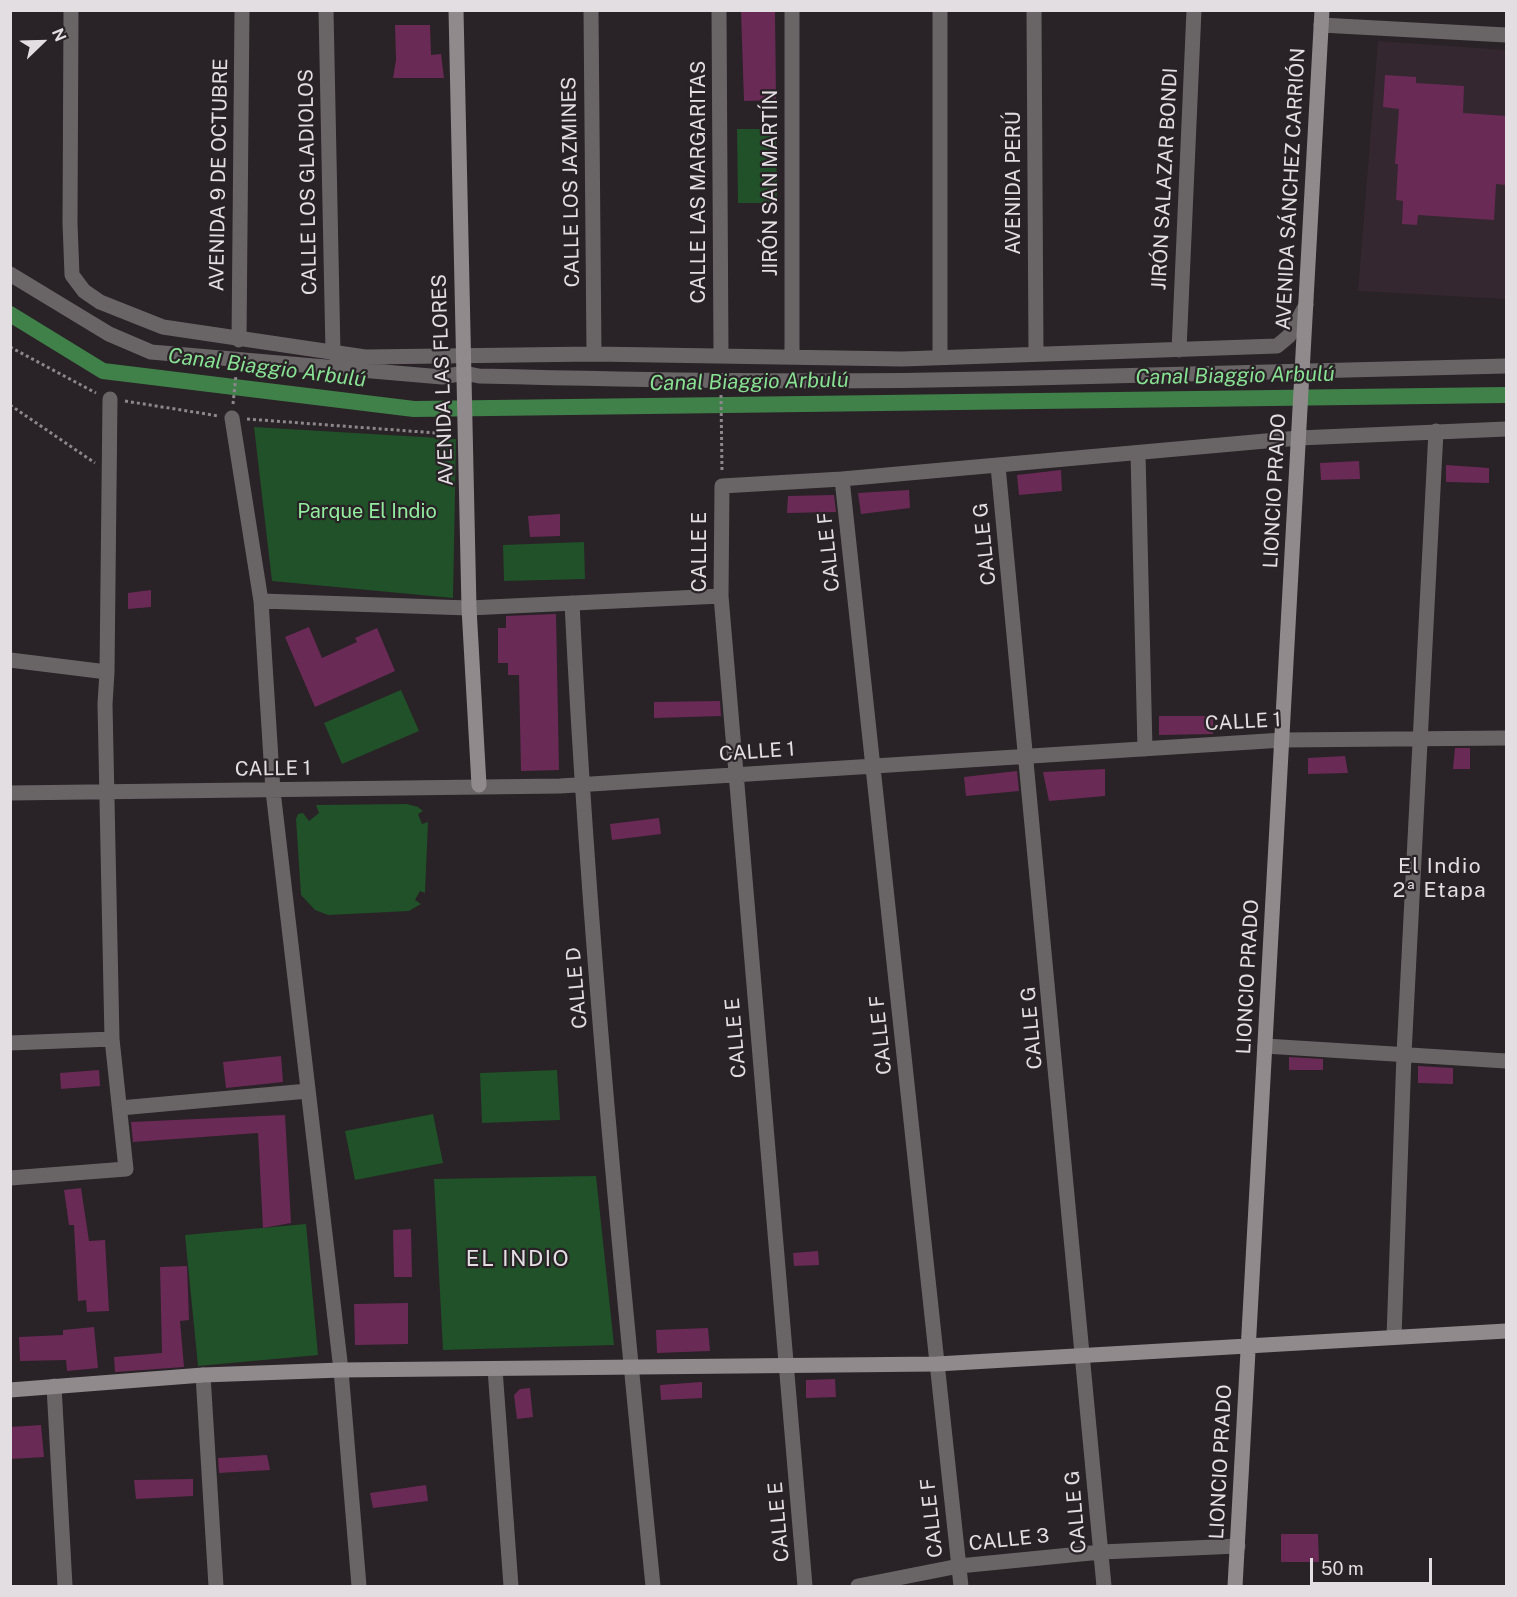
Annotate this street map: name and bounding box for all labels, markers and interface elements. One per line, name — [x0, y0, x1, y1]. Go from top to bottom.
north arrow — [12, 12, 72, 72]
text: N — [48, 25, 70, 44]
street label: AVENIDA SÁNCHEZ CARRIÓN — [1272, 47, 1310, 331]
street label: AVENIDA 9 DE OCTUBRE — [205, 58, 233, 292]
street label: CALLE LAS MARGARITAS — [687, 61, 711, 303]
street label: JIRÓN SALAZAR BONDI — [1147, 67, 1183, 291]
street label: CALLE LOS GLADIOLOS — [294, 69, 322, 295]
street label: CALLE LOS JAZMINES — [557, 77, 585, 287]
street label: JIRÓN SAN MARTÍN — [759, 90, 783, 276]
street label: AVENIDA PERÚ — [1002, 111, 1026, 255]
street label: AVENIDA LAS FLORES — [427, 274, 459, 486]
water label: Canal Biaggio Arbulú — [167, 343, 367, 393]
water label: Canal Biaggio Arbulú — [1135, 362, 1335, 390]
water label: Canal Biaggio Arbulú — [649, 368, 849, 396]
street label: LIONCIO PRADO — [1259, 413, 1291, 569]
park label: Parque El Indio — [297, 500, 437, 524]
street label: CALLE G — [969, 502, 1001, 586]
street label: CALLE F — [813, 511, 845, 593]
street label: CALLE E — [688, 512, 712, 592]
street label: CALLE 1 — [1204, 708, 1282, 736]
street label: CALLE 1 — [718, 737, 796, 767]
street label: CALLE 1 — [235, 756, 311, 782]
district label: El Indio 2ª Etapa — [1398, 854, 1482, 904]
street label: LIONCIO PRADO — [1232, 899, 1264, 1055]
street label: CALLE D — [561, 946, 593, 1030]
street label: CALLE G — [1016, 986, 1048, 1070]
street label: CALLE F — [865, 994, 897, 1076]
street label: CALLE E — [721, 997, 751, 1079]
district label: EL INDIO — [466, 1246, 570, 1272]
street label: LIONCIO PRADO — [1205, 1384, 1237, 1540]
street label: CALLE G — [1060, 1470, 1092, 1554]
street label: CALLE F — [916, 1477, 948, 1559]
street label: CALLE E — [764, 1481, 794, 1563]
street label: CALLE 3 — [968, 1524, 1050, 1556]
scale bar — [1313, 1546, 1434, 1584]
text: 50 m — [1321, 1558, 1364, 1579]

